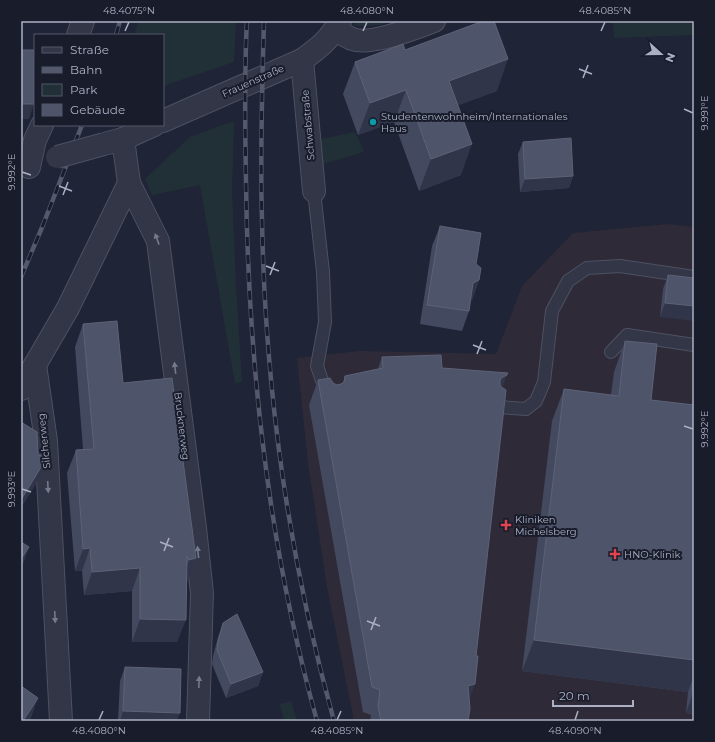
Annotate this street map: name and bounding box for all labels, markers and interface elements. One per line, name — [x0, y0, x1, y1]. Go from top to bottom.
text: 48.4075°N — [103, 4, 155, 17]
text: 48.4080°N — [340, 4, 394, 17]
text: 48.4085°N — [579, 4, 631, 17]
legend — [34, 34, 164, 126]
north arrow — [641, 34, 681, 74]
text: Straße — [70, 42, 109, 57]
text: N — [662, 51, 678, 64]
text: Bahn — [70, 62, 102, 77]
street label: Frauenstraße — [220, 62, 286, 100]
text: Park — [70, 82, 98, 97]
street label: Schwabstraße — [298, 89, 318, 161]
text: 9.991°E — [698, 95, 711, 130]
text: Gebäude — [70, 102, 125, 117]
place label: Studentenwohnheim/Internationales Haus — [381, 110, 568, 135]
marker: Studentenwohnheim/Internationales Haus — [368, 117, 378, 127]
text: 9.992°E — [5, 153, 18, 190]
one-way arrow — [153, 233, 159, 245]
one-way arrow — [172, 362, 178, 374]
street label: Brucknerweg — [171, 391, 193, 461]
text: 9.992°E — [698, 410, 711, 447]
street label: Silcherweg — [35, 413, 53, 469]
text: 9.993°E — [5, 470, 18, 507]
one-way arrow — [45, 481, 51, 494]
place label: Kliniken Michelsberg — [515, 513, 577, 538]
marker: Kliniken Michelsberg — [500, 519, 512, 531]
one-way arrow — [194, 546, 201, 558]
marker: HNO-Klinik — [609, 548, 621, 560]
place label: HNO-Klinik — [624, 548, 680, 561]
one-way arrow — [52, 611, 59, 623]
one-way arrow — [196, 675, 202, 688]
scale bar — [553, 682, 633, 708]
text: 20 m — [559, 688, 590, 703]
text: 48.4080°N — [72, 724, 126, 737]
text: 48.4085°N — [311, 724, 363, 737]
text: 48.4090°N — [548, 724, 602, 737]

